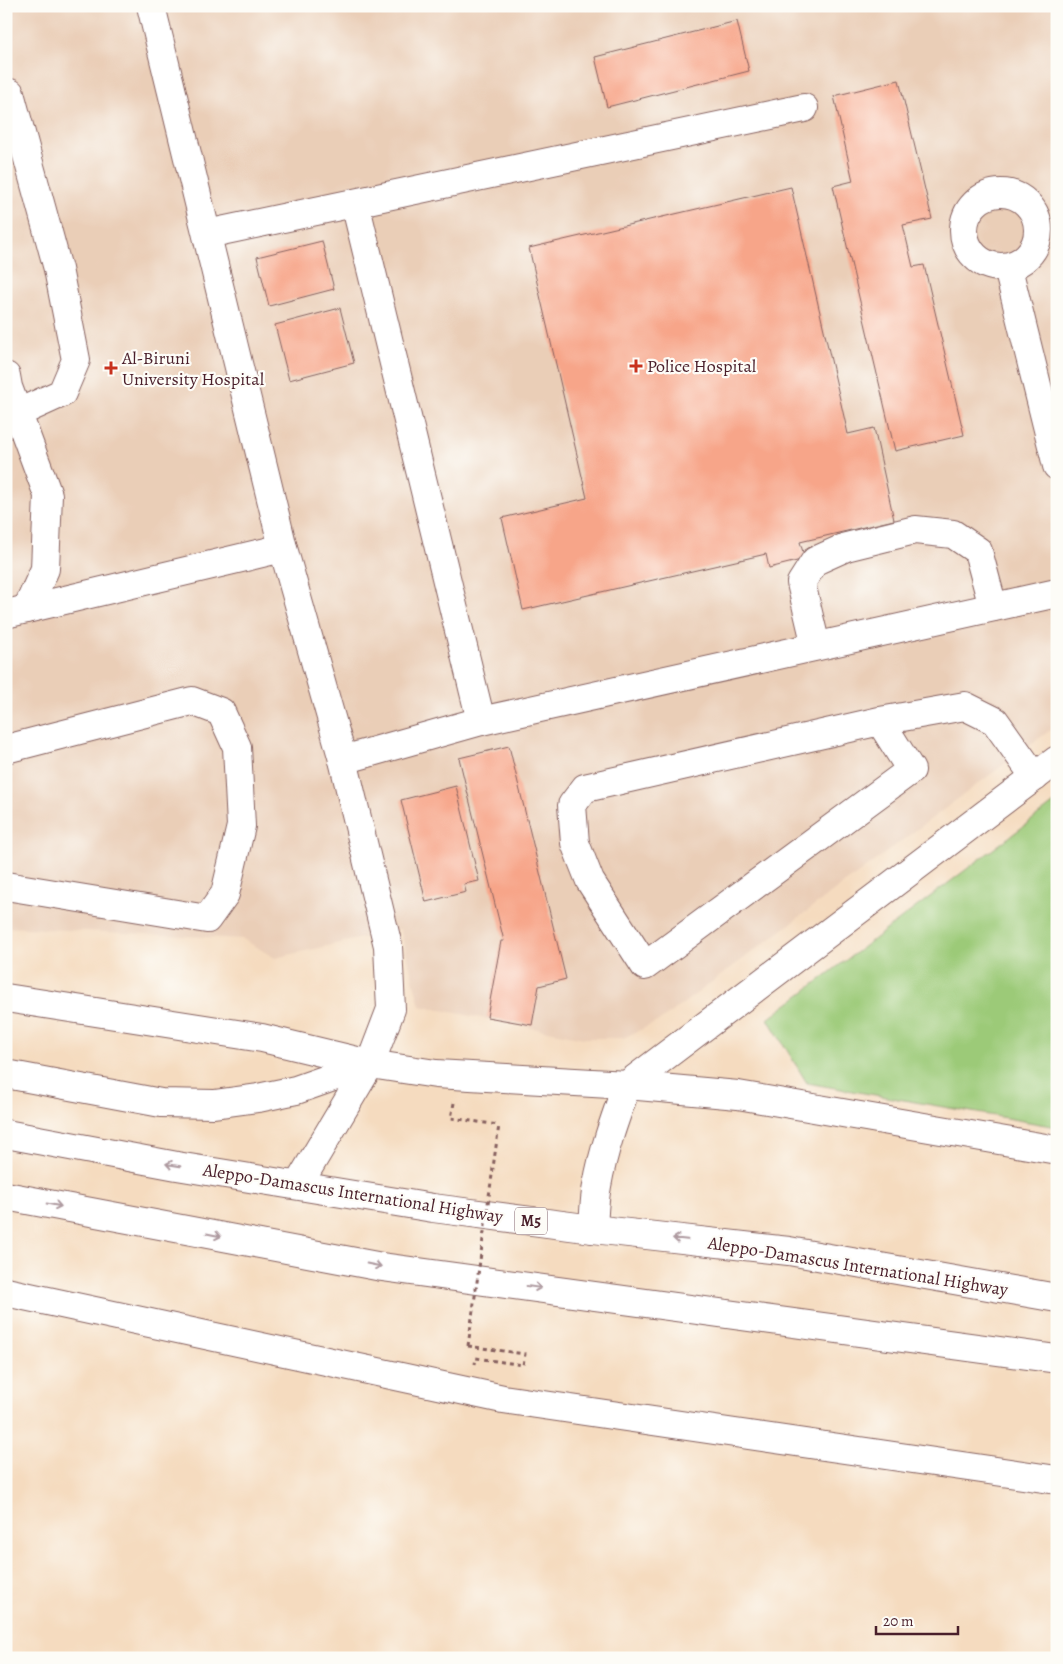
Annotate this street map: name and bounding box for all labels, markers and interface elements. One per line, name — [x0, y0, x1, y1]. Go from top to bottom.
place label: Al-Biruni University Hospital — [121, 346, 265, 391]
place label: Police Hospital — [647, 354, 757, 378]
marker: Police Hospital — [629, 359, 643, 373]
marker: Al-Biruni University Hospital — [104, 361, 118, 375]
street label: Aleppo-Damascus International Highway — [200, 1157, 506, 1229]
one-way arrow — [166, 1160, 182, 1169]
one-way arrow — [46, 1200, 62, 1210]
road number: M5 — [515, 1208, 547, 1234]
street label: Aleppo-Damascus International Highway — [705, 1230, 1011, 1302]
one-way arrow — [205, 1231, 221, 1240]
one-way arrow — [672, 1234, 688, 1244]
one-way arrow — [365, 1261, 381, 1270]
one-way arrow — [526, 1283, 542, 1293]
scale bar — [876, 1604, 958, 1636]
text: 20 m — [883, 1611, 914, 1631]

